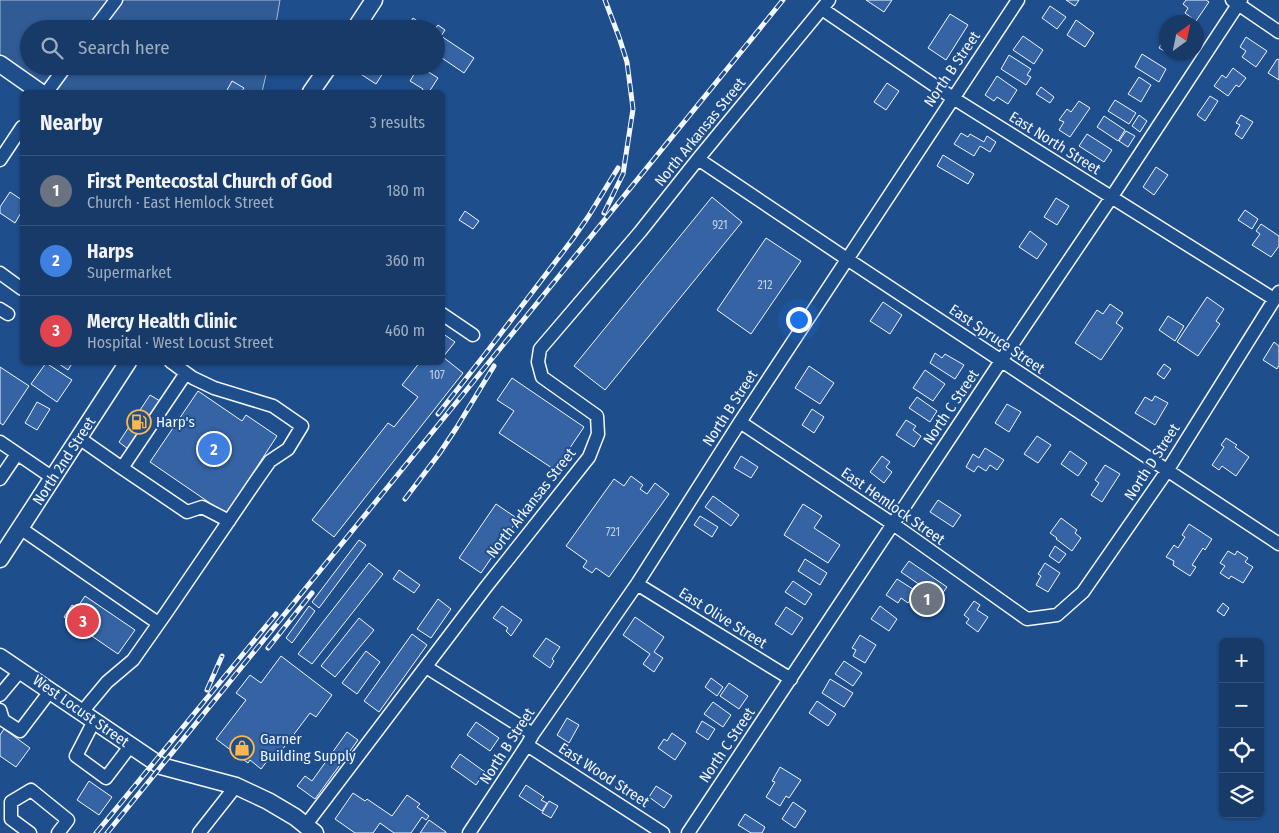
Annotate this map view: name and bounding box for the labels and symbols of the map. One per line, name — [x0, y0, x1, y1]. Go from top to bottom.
north arrow — [1159, 15, 1204, 60]
street label: North B Street — [920, 28, 984, 110]
street label: North Arkansas Street — [651, 74, 749, 190]
street label: East North Street — [1006, 108, 1104, 178]
house number: 921 — [712, 218, 728, 232]
house number: 212 — [757, 278, 773, 292]
street label: East Spruce Street — [946, 300, 1048, 378]
your location — [786, 307, 812, 333]
street label: North B Street — [699, 366, 761, 449]
street label: North C Street — [919, 366, 983, 448]
house number: 107 — [429, 368, 445, 382]
fuel station icon: Harp's — [126, 409, 152, 435]
street label: North 2nd Street — [29, 413, 99, 508]
place label: Harp's — [156, 413, 195, 431]
street label: North D Street — [1121, 420, 1183, 504]
pin: 2 — [198, 430, 230, 468]
street label: North Arkansas Street — [483, 445, 579, 561]
street label: East Hemlock Street — [838, 463, 948, 549]
house number: 721 — [606, 525, 620, 539]
pin: 1 — [911, 580, 943, 618]
street label: East Olive Street — [676, 584, 770, 652]
pin: 3 — [67, 602, 99, 640]
street label: West Locust Street — [29, 671, 133, 751]
street label: North B Street — [476, 704, 538, 787]
street label: North C Street — [695, 704, 759, 786]
place label: Garner Building Supply — [260, 730, 356, 765]
shop icon: Garner Building Supply — [229, 735, 255, 761]
street label: East Wood Street — [555, 739, 653, 811]

